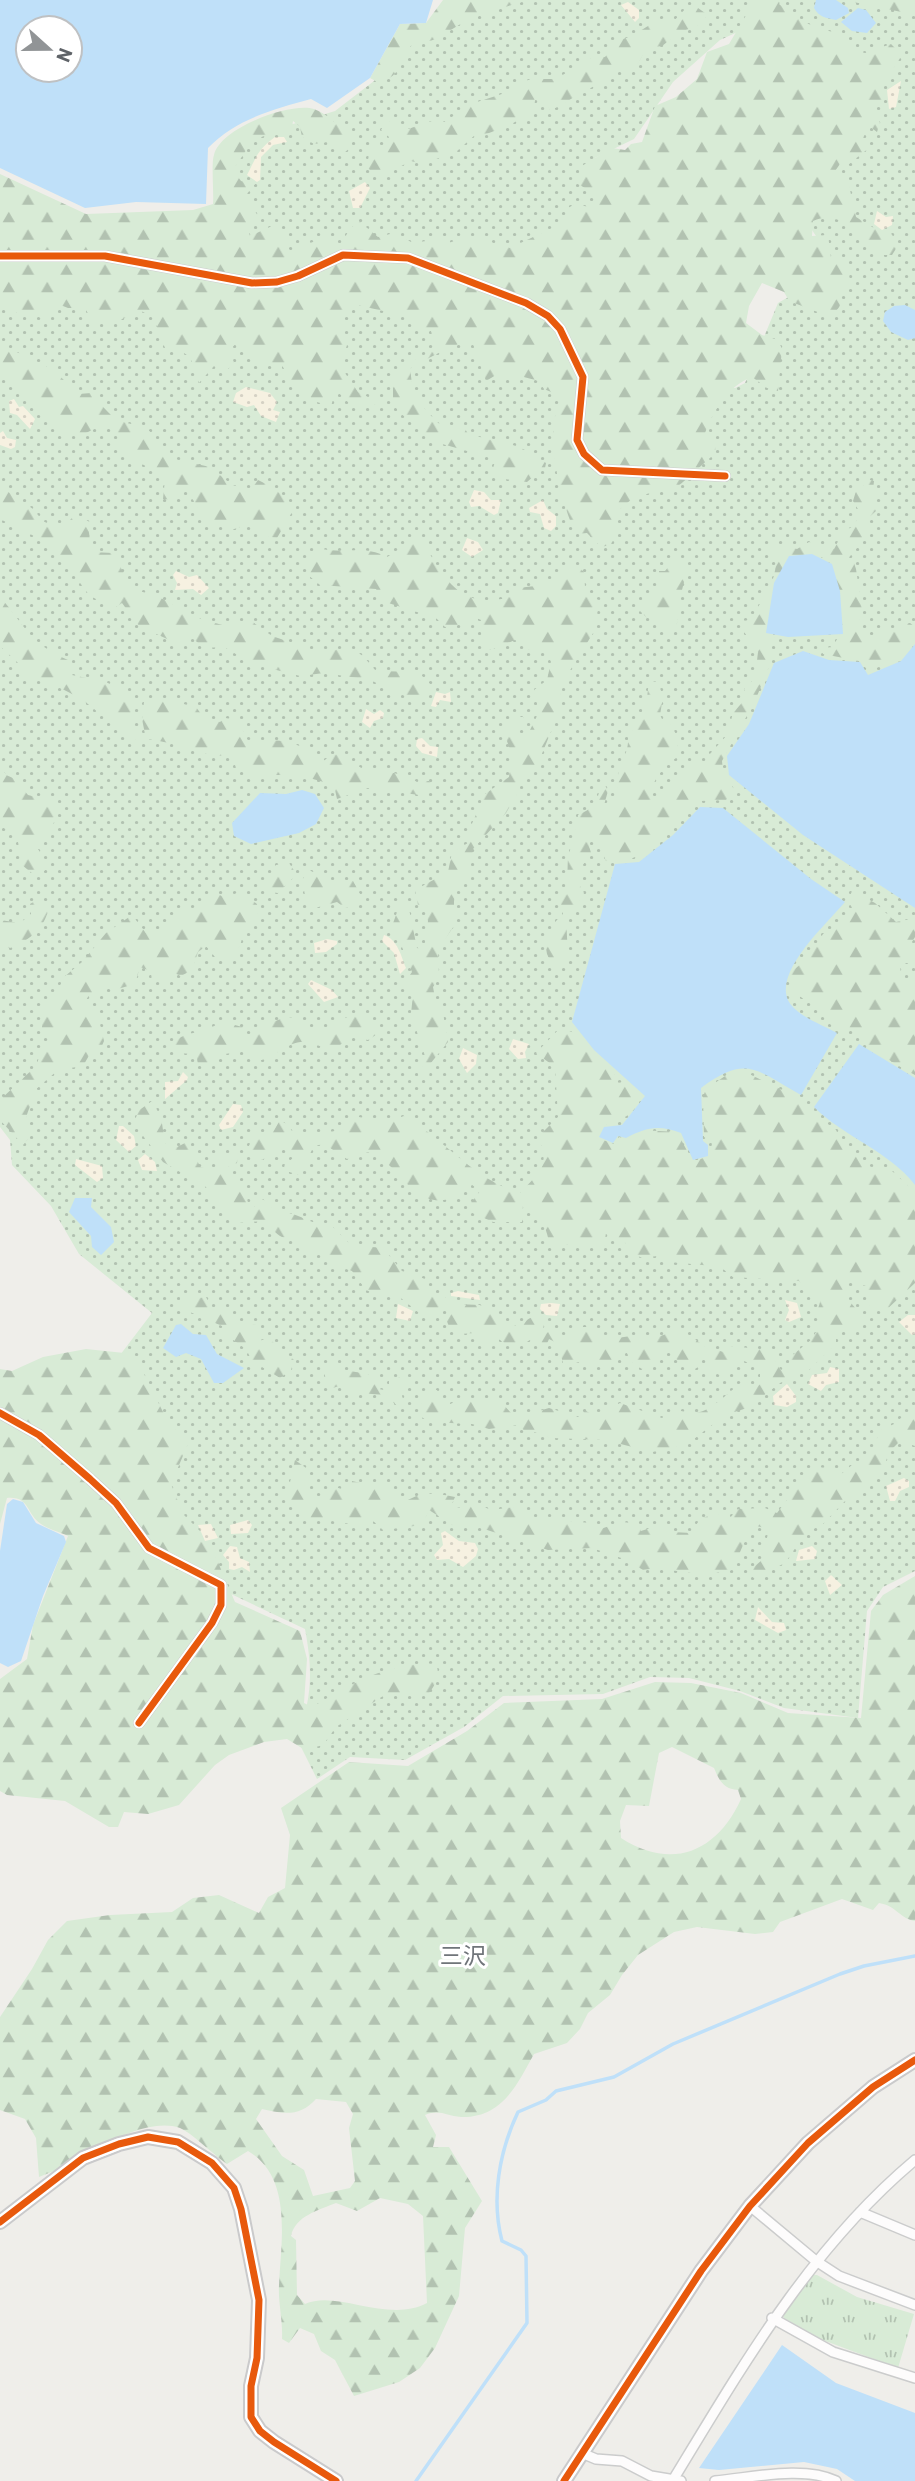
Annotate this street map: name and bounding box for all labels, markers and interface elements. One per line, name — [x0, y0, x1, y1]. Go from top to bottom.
north arrow — [14, 14, 84, 84]
text: N — [52, 45, 78, 65]
district label: 三沢 — [440, 1941, 486, 1969]

